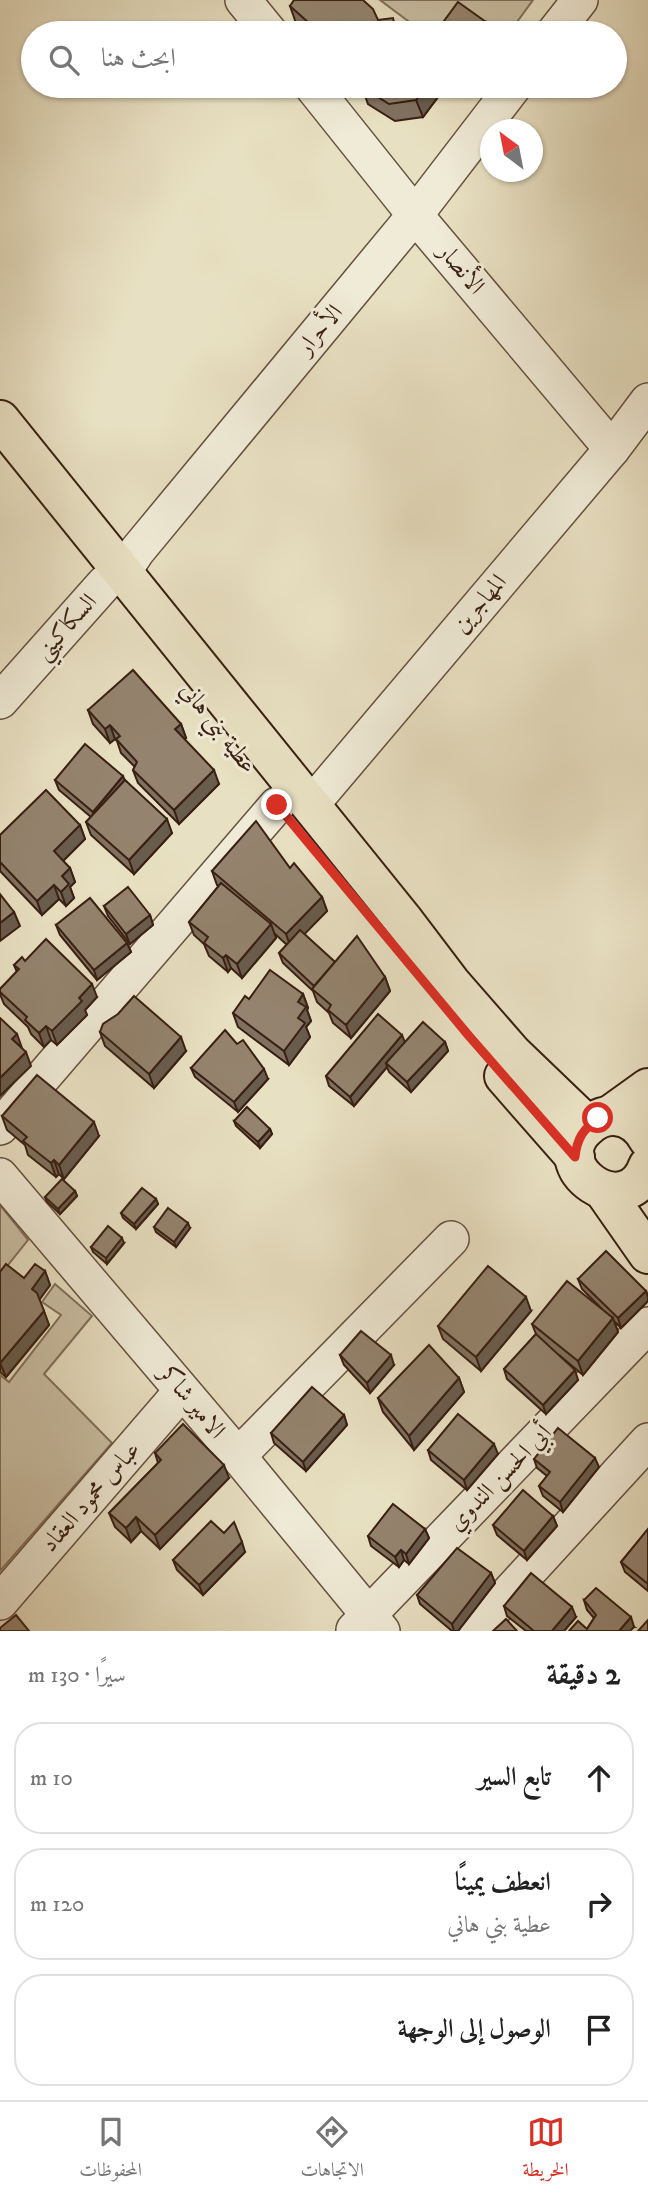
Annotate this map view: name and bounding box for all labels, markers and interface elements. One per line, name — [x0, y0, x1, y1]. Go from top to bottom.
search box — [21, 21, 627, 98]
icon: search — [45, 41, 83, 79]
text: ابحث هنا — [101, 42, 176, 75]
north arrow — [480, 119, 543, 182]
street label: الأنصار — [430, 234, 493, 301]
street label: الأحرار — [288, 297, 350, 363]
street label: المهاجرين — [446, 568, 514, 640]
street label: السكاكيني — [28, 587, 108, 671]
street label: عطية بني هاني — [168, 676, 263, 784]
route end — [261, 789, 292, 820]
route start — [582, 1102, 613, 1133]
street label: الامير شاكر — [150, 1356, 232, 1445]
street label: أبي الحسن الندوي — [440, 1416, 561, 1540]
street label: عباس محمود العقاد — [35, 1435, 147, 1559]
text: 2 دقيقة — [546, 1657, 620, 1694]
text: سيرًا · 130 m — [28, 1661, 126, 1690]
icon: ahead — [580, 1759, 618, 1797]
text: تابع السير — [478, 1761, 551, 1794]
text: 10 m — [30, 1764, 73, 1793]
text: انعطف يمينًا — [455, 1866, 551, 1899]
icon: right — [580, 1885, 618, 1923]
text: 120 m — [30, 1890, 84, 1919]
text: عطية بني هاني — [447, 1911, 551, 1940]
icon: arrive — [580, 2011, 618, 2049]
text: الوصول إلى الوجهة — [397, 2013, 551, 2046]
tab: المحفوظات — [79, 2113, 142, 2188]
tab: الاتجاهات — [301, 2113, 364, 2188]
tab: الخريطة — [522, 2113, 569, 2188]

